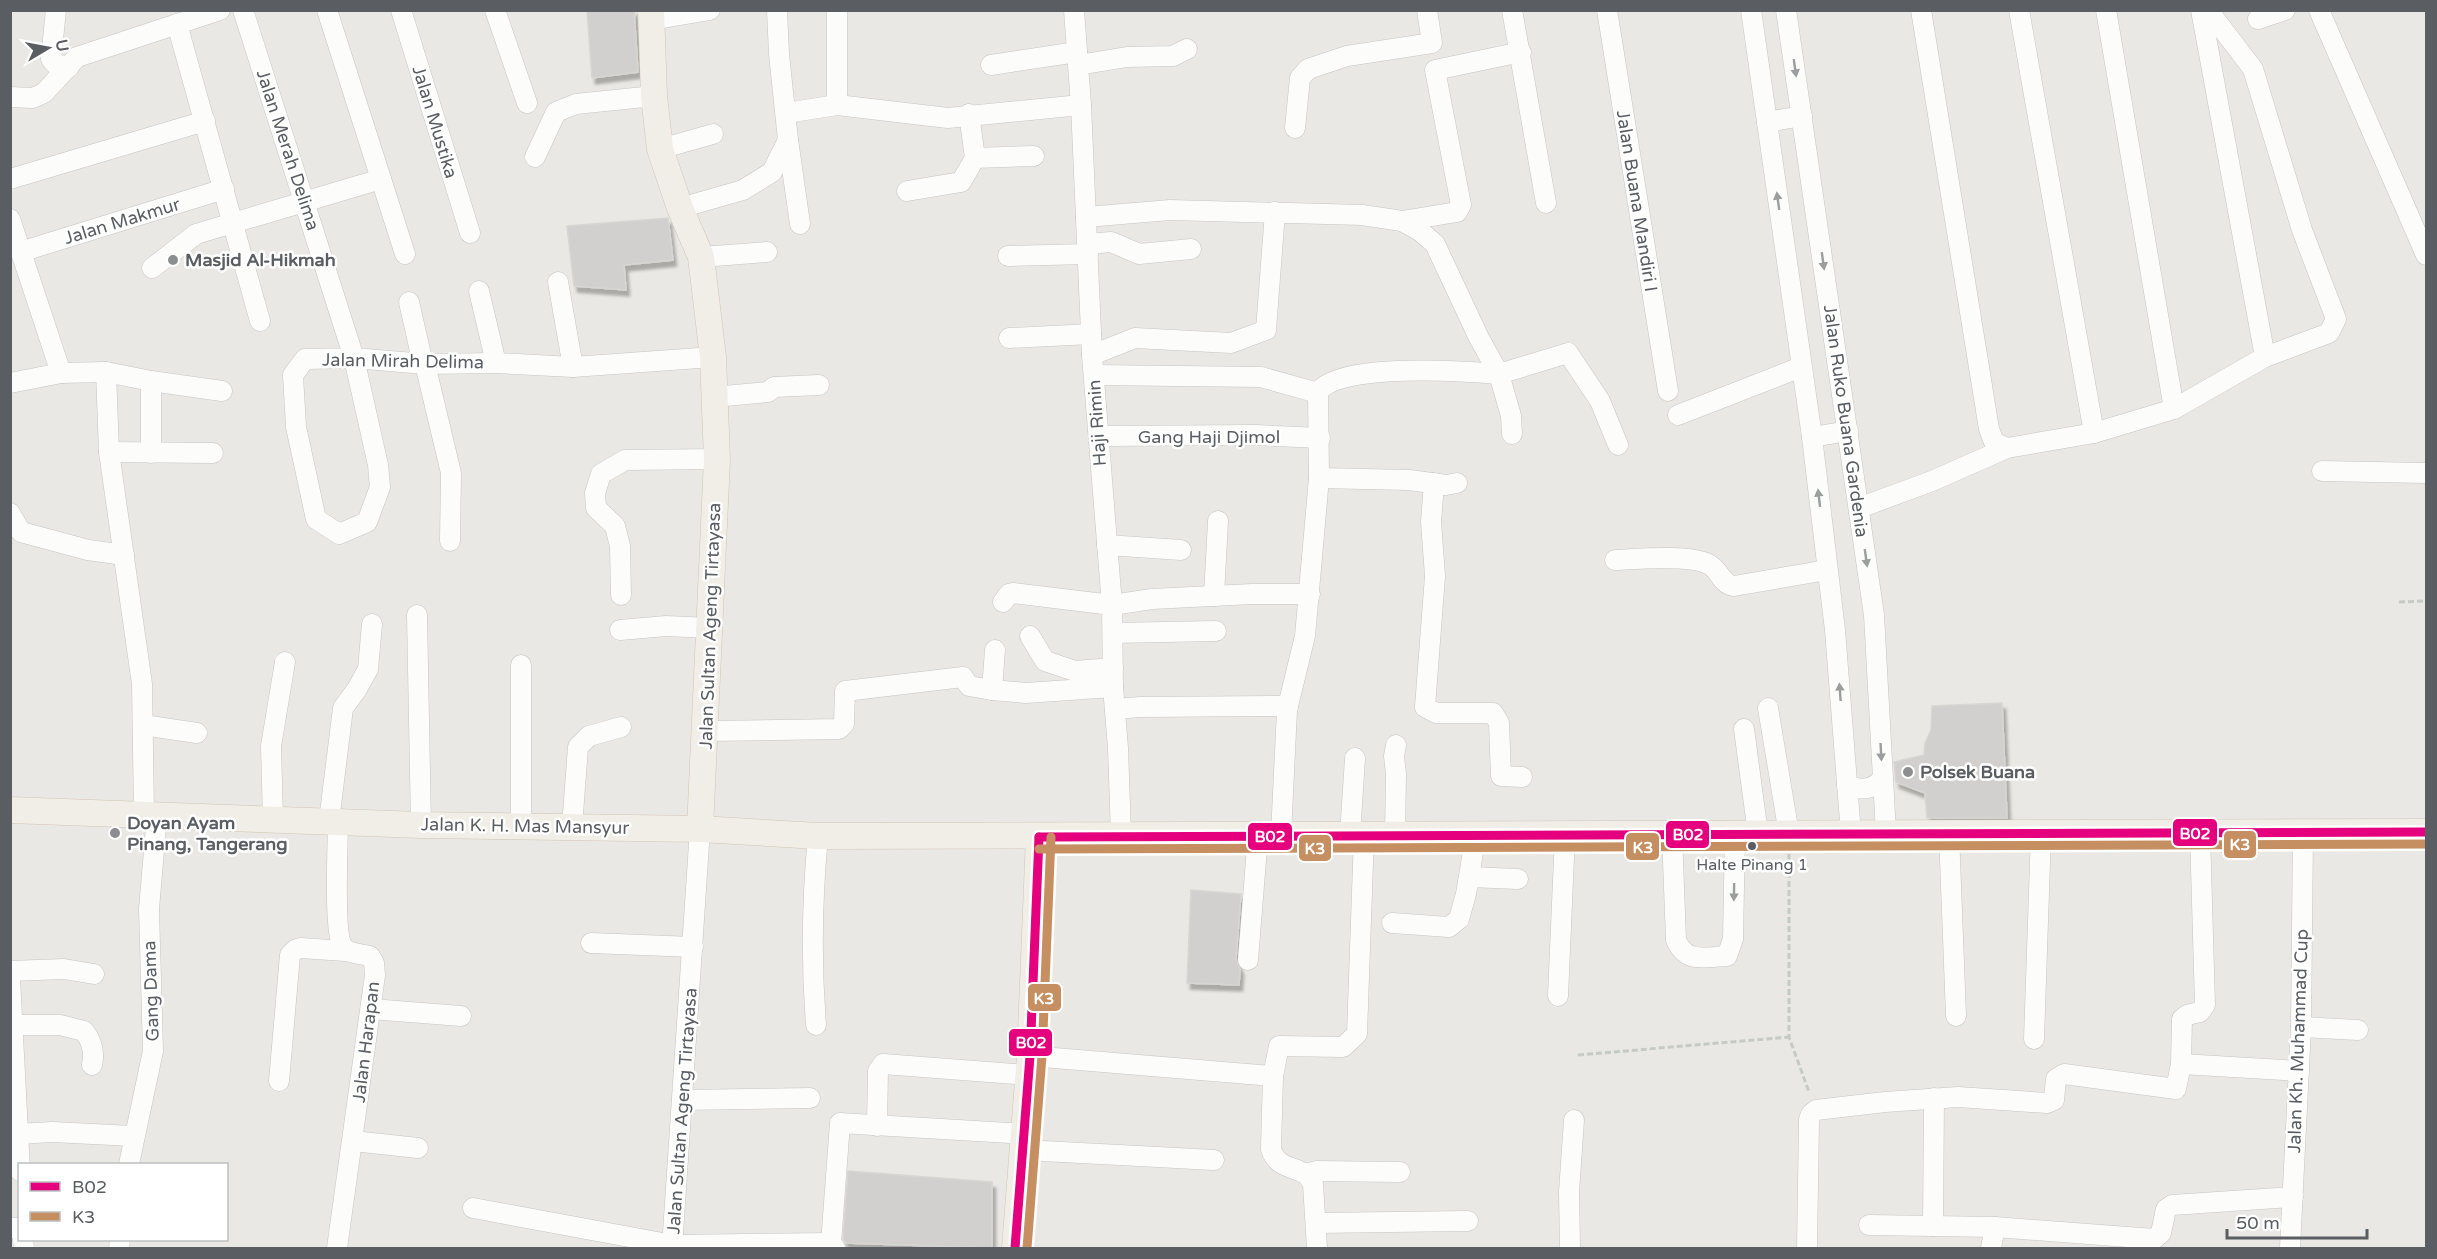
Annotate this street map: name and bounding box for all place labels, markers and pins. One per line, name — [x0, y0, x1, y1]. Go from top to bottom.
place label: Masjid Al-Hikmah — [185, 249, 336, 271]
marker: Masjid Al-Hikmah — [166, 253, 180, 267]
place label: Polsek Buana — [1920, 761, 2035, 783]
marker: Polsek Buana — [1901, 765, 1915, 779]
place label: Doyan Ayam Pinang, Tangerang — [127, 812, 288, 855]
marker: Doyan Ayam Pinang, Tangerang — [108, 826, 122, 840]
marker: Halte Pinang 1 — [1746, 840, 1758, 852]
place label: Halte Pinang 1 — [1696, 855, 1808, 875]

